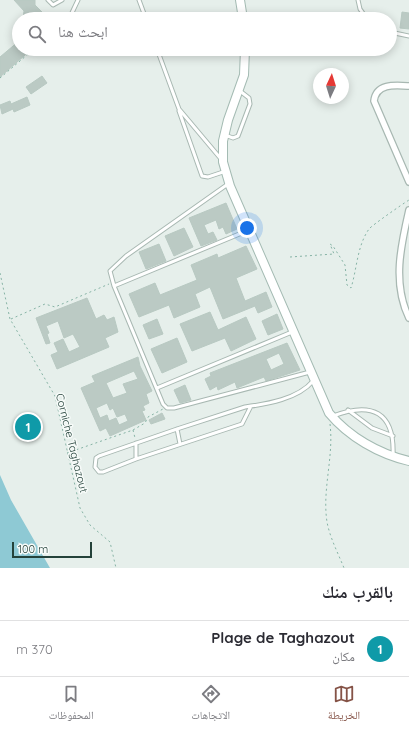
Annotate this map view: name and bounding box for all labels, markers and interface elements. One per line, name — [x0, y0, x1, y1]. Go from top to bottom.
search box — [12, 12, 397, 56]
text: ابحث هنا — [58, 22, 108, 41]
icon: search — [26, 23, 48, 45]
north arrow — [313, 68, 349, 104]
your location — [237, 218, 257, 238]
street label: Corniche Taghazout — [53, 392, 91, 494]
pin: 1 — [15, 412, 41, 442]
scale bar — [12, 540, 92, 559]
text: 100 m — [18, 542, 48, 556]
text: بالقرب منك — [322, 581, 393, 602]
text: Plage de Taghazout — [211, 628, 355, 647]
text: 370 m — [16, 641, 53, 657]
text: 1 — [377, 641, 383, 657]
text: مكان — [332, 648, 355, 664]
tab: المحفوظات — [49, 683, 94, 726]
tab: الاتجاهات — [191, 683, 230, 726]
tab: الخريطة — [328, 683, 360, 726]

